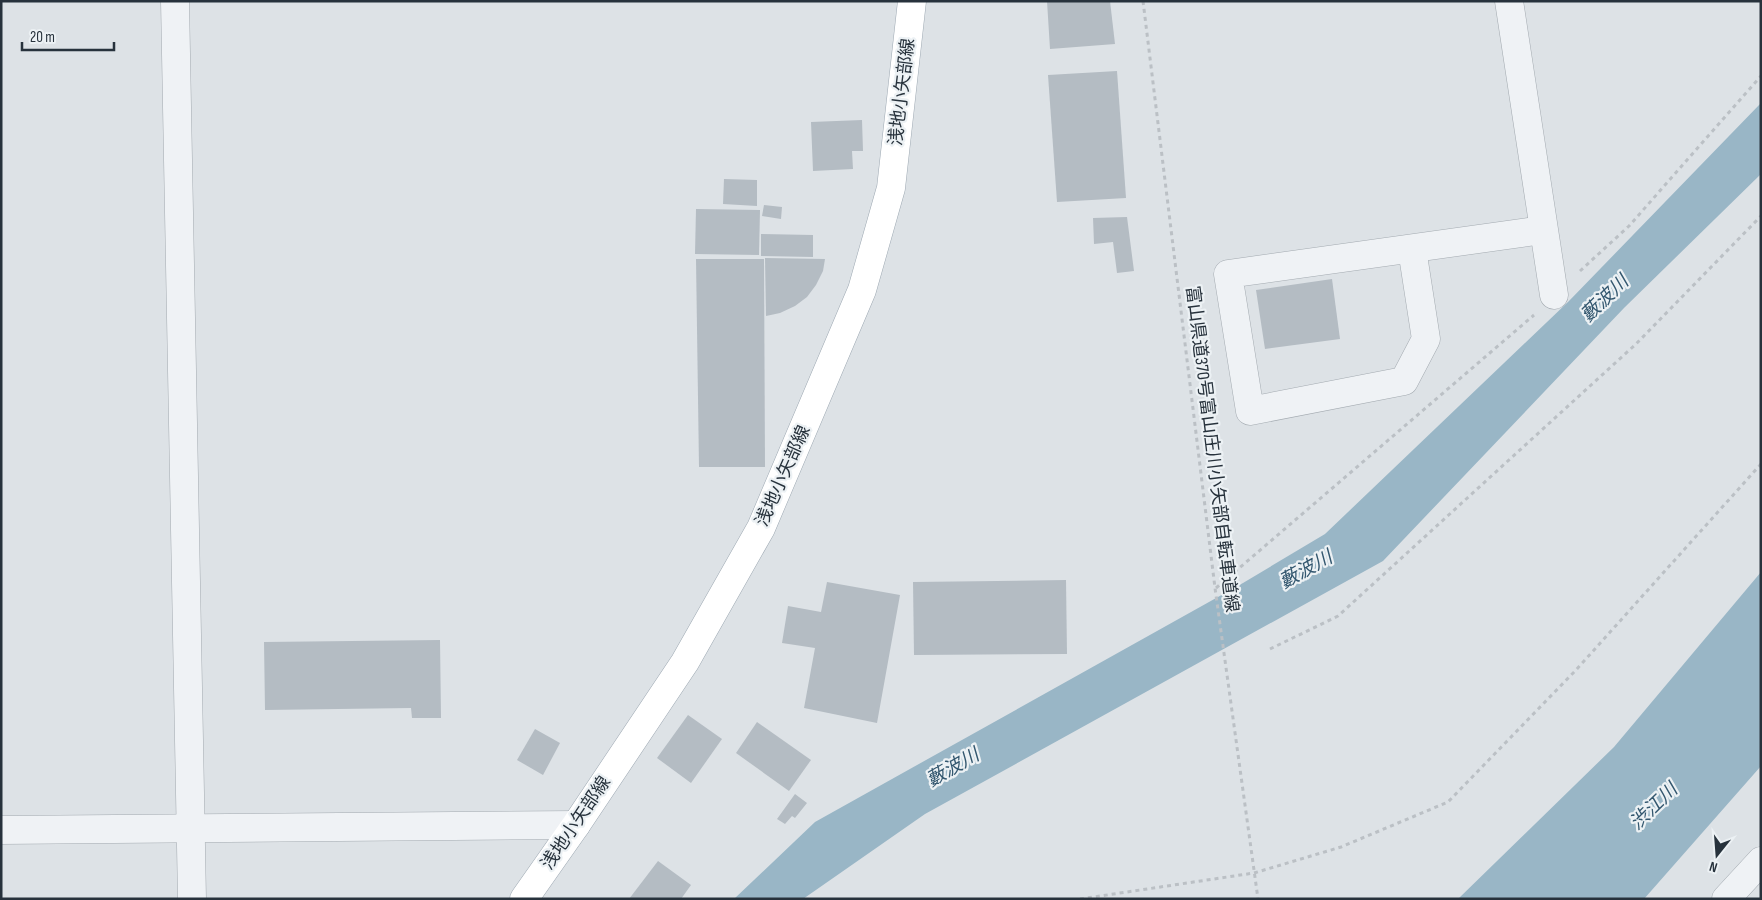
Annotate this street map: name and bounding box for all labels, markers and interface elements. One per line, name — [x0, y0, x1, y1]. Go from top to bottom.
scale bar — [22, 20, 115, 52]
text: 20 m — [30, 28, 55, 47]
street label: 浅地小矢部線 — [885, 37, 919, 147]
water label: 藪波川 — [1577, 270, 1635, 327]
street label: 富山県道370号富山庄川小矢部自転車道線 — [1182, 285, 1242, 613]
street label: 浅地小矢部線 — [751, 422, 815, 530]
water label: 藪波川 — [1275, 545, 1338, 594]
water label: 藪波川 — [923, 743, 985, 792]
street label: 浅地小矢部線 — [537, 772, 615, 874]
water label: 渋江川 — [1626, 778, 1684, 835]
north arrow — [1692, 830, 1742, 880]
text: N — [1707, 858, 1719, 876]

